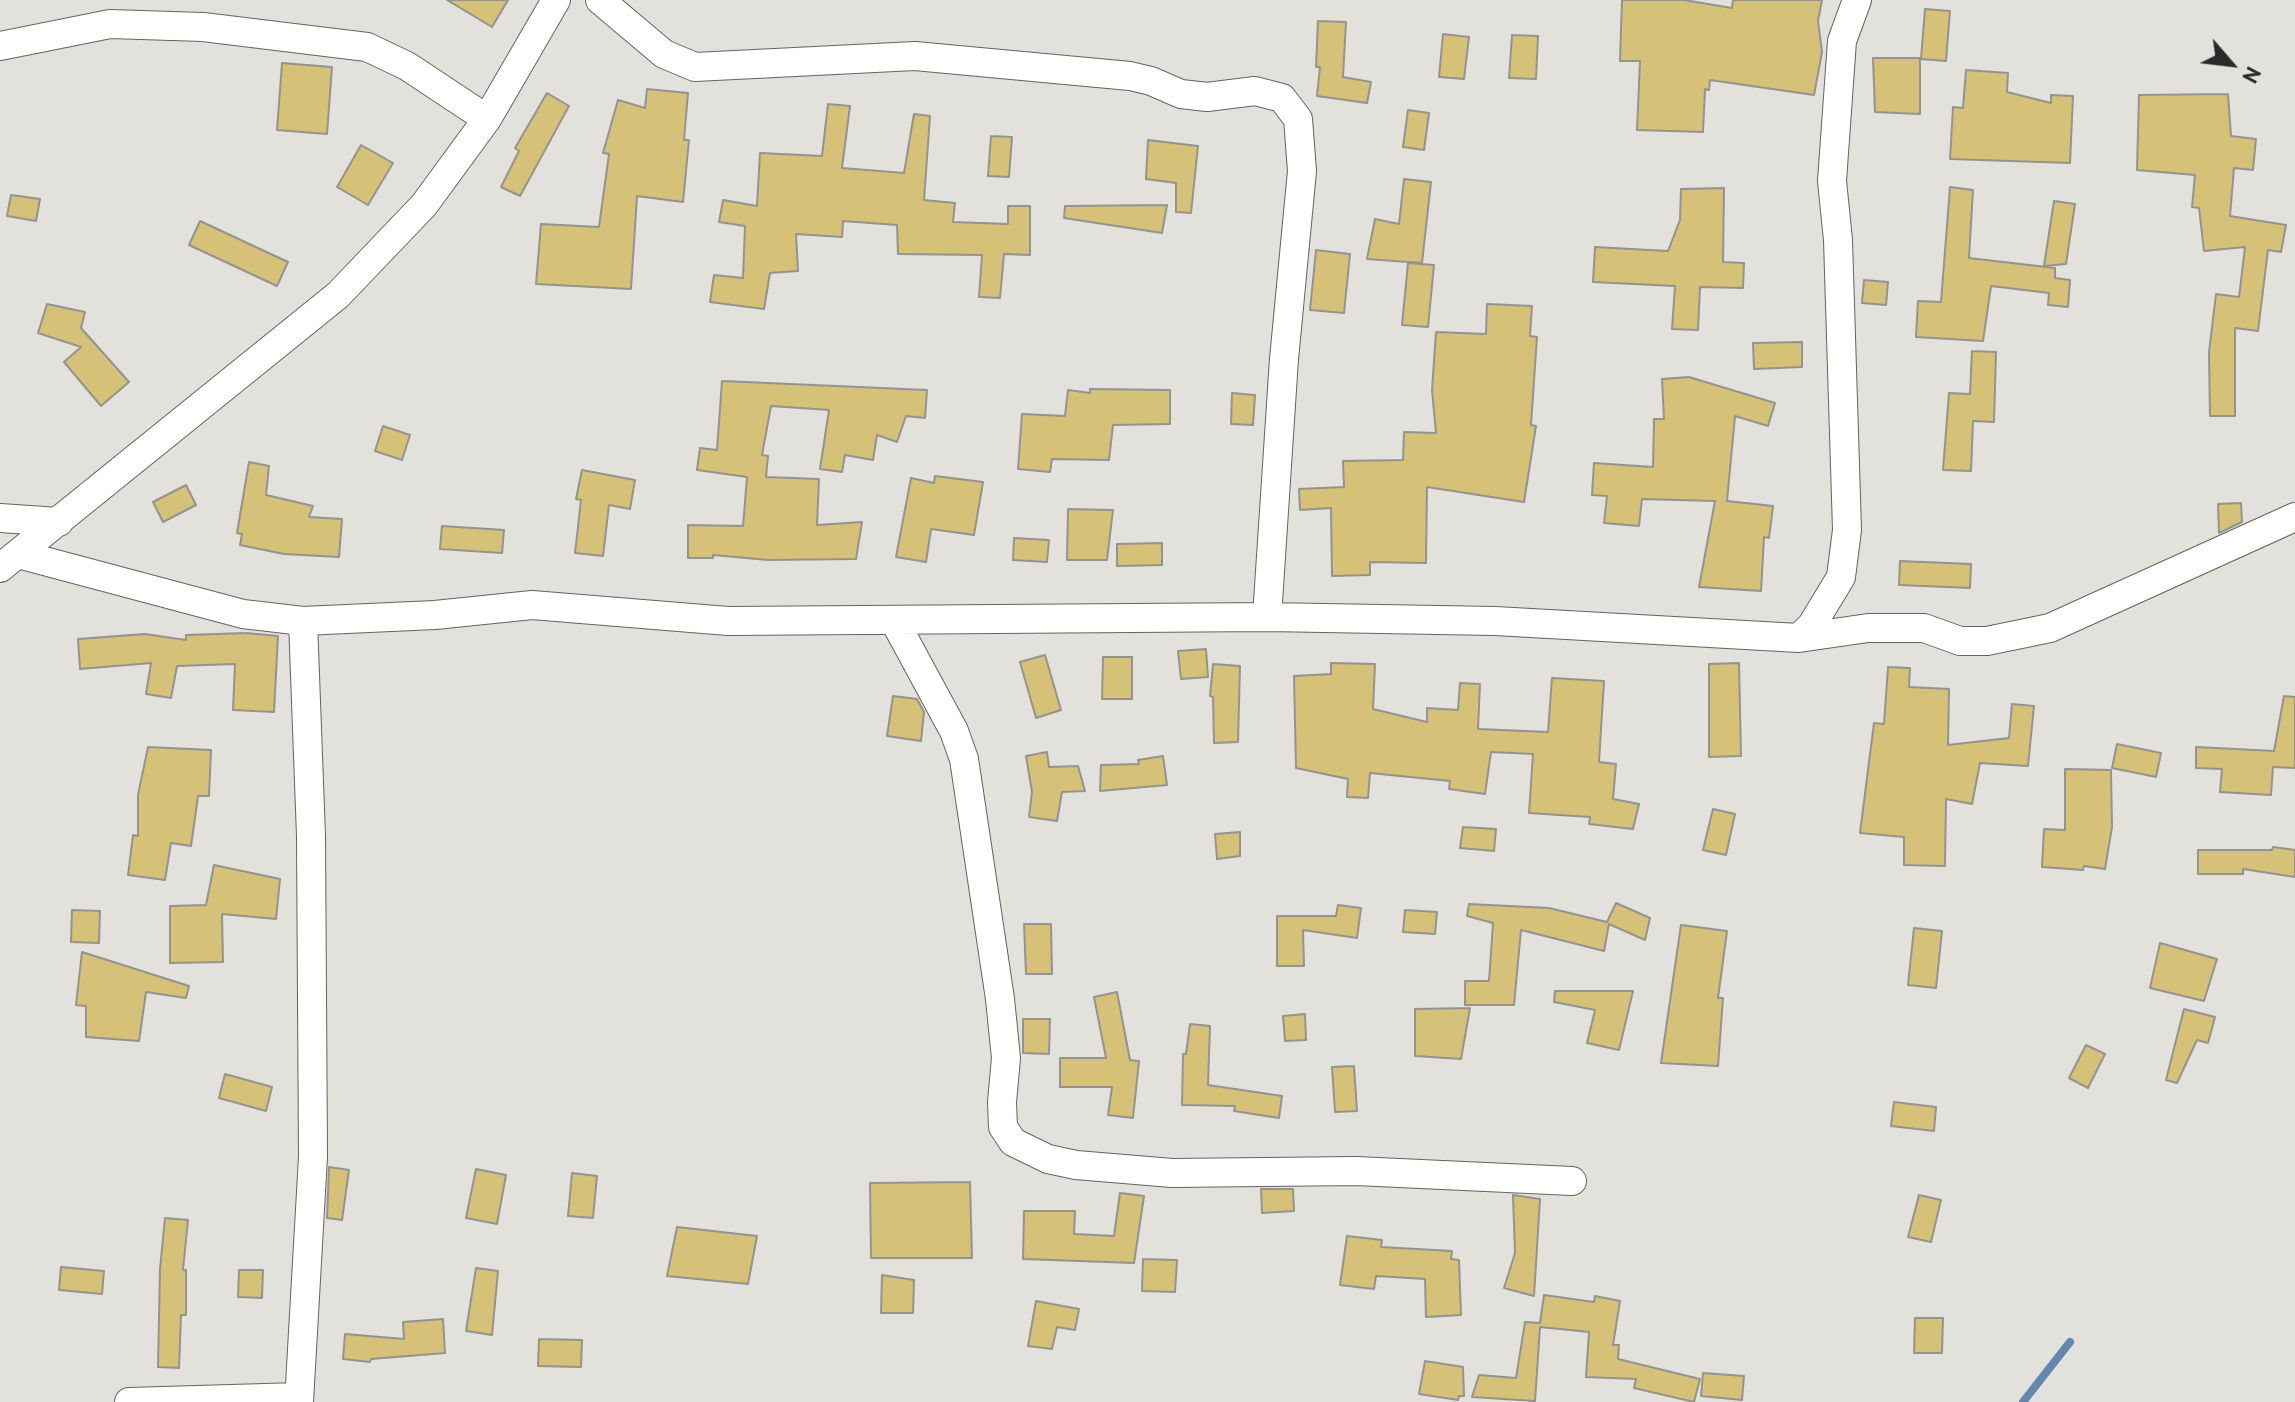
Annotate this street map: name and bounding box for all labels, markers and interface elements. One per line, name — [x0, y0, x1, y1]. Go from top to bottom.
north arrow — [2191, 24, 2271, 104]
text: N — [2236, 62, 2268, 88]

